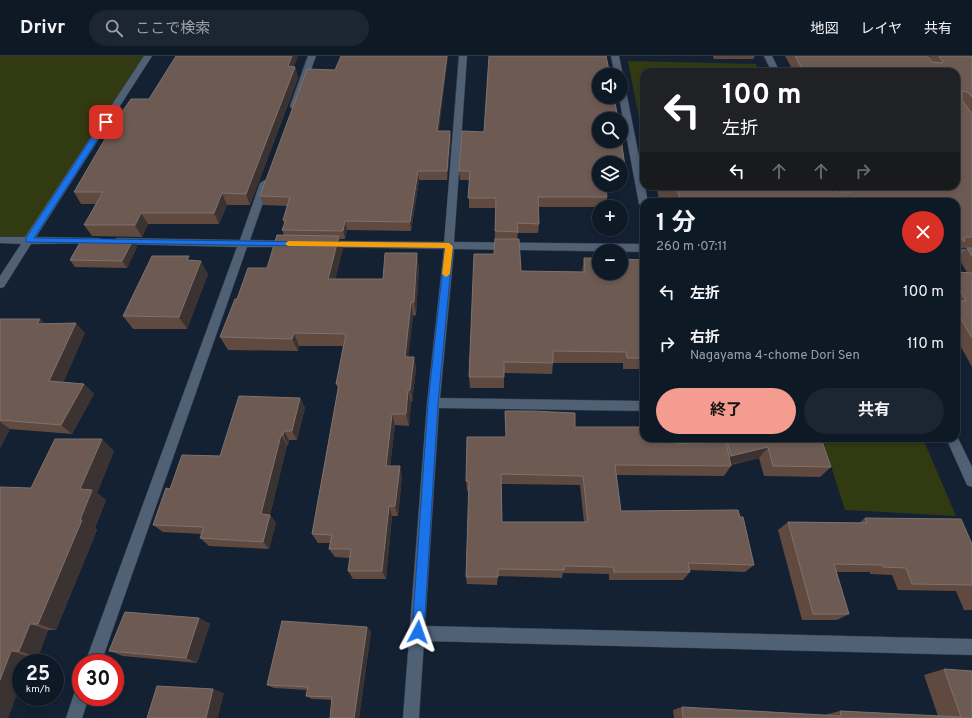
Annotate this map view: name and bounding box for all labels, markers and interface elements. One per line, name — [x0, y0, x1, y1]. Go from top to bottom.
search box — [89, 10, 369, 46]
text: Drivr — [20, 16, 65, 40]
icon: search — [103, 17, 125, 39]
text: ここで検索 — [135, 20, 210, 39]
text: 地図 — [810, 21, 838, 38]
text: レイヤ — [860, 21, 902, 38]
text: 共有 — [924, 21, 952, 38]
map controls — [592, 68, 628, 280]
button: sound — [592, 68, 628, 104]
text: 100 m — [722, 78, 802, 114]
icon: left — [656, 84, 708, 136]
pin — [89, 105, 123, 139]
icon: arrive — [95, 111, 117, 133]
button: search — [592, 112, 628, 148]
text: 左折 — [722, 118, 758, 141]
button: layers — [592, 156, 628, 192]
icon: left — [726, 160, 748, 182]
icon: ahead — [768, 160, 790, 182]
icon: ahead — [810, 160, 832, 182]
icon: right — [852, 160, 874, 182]
button: + — [592, 200, 628, 236]
text: 1 分 — [656, 209, 696, 239]
button: close — [902, 211, 944, 253]
text: 260 m · 07:11 — [656, 239, 727, 255]
button: − — [592, 244, 628, 280]
icon: left — [656, 281, 678, 303]
text: 100 m — [903, 283, 944, 302]
text: 左折 — [690, 285, 720, 304]
text: 右折 — [690, 329, 720, 348]
icon: right — [656, 333, 678, 355]
text: 110 m — [907, 335, 944, 354]
text: Nagayama 4-chome Dori Sen — [690, 348, 860, 364]
button: 終了 — [656, 388, 796, 434]
button: 共有 — [804, 388, 944, 434]
position arrow — [397, 611, 439, 653]
speed limit sign: 30 — [72, 654, 124, 706]
text: 25 — [26, 662, 50, 688]
text: km/h — [26, 683, 50, 696]

